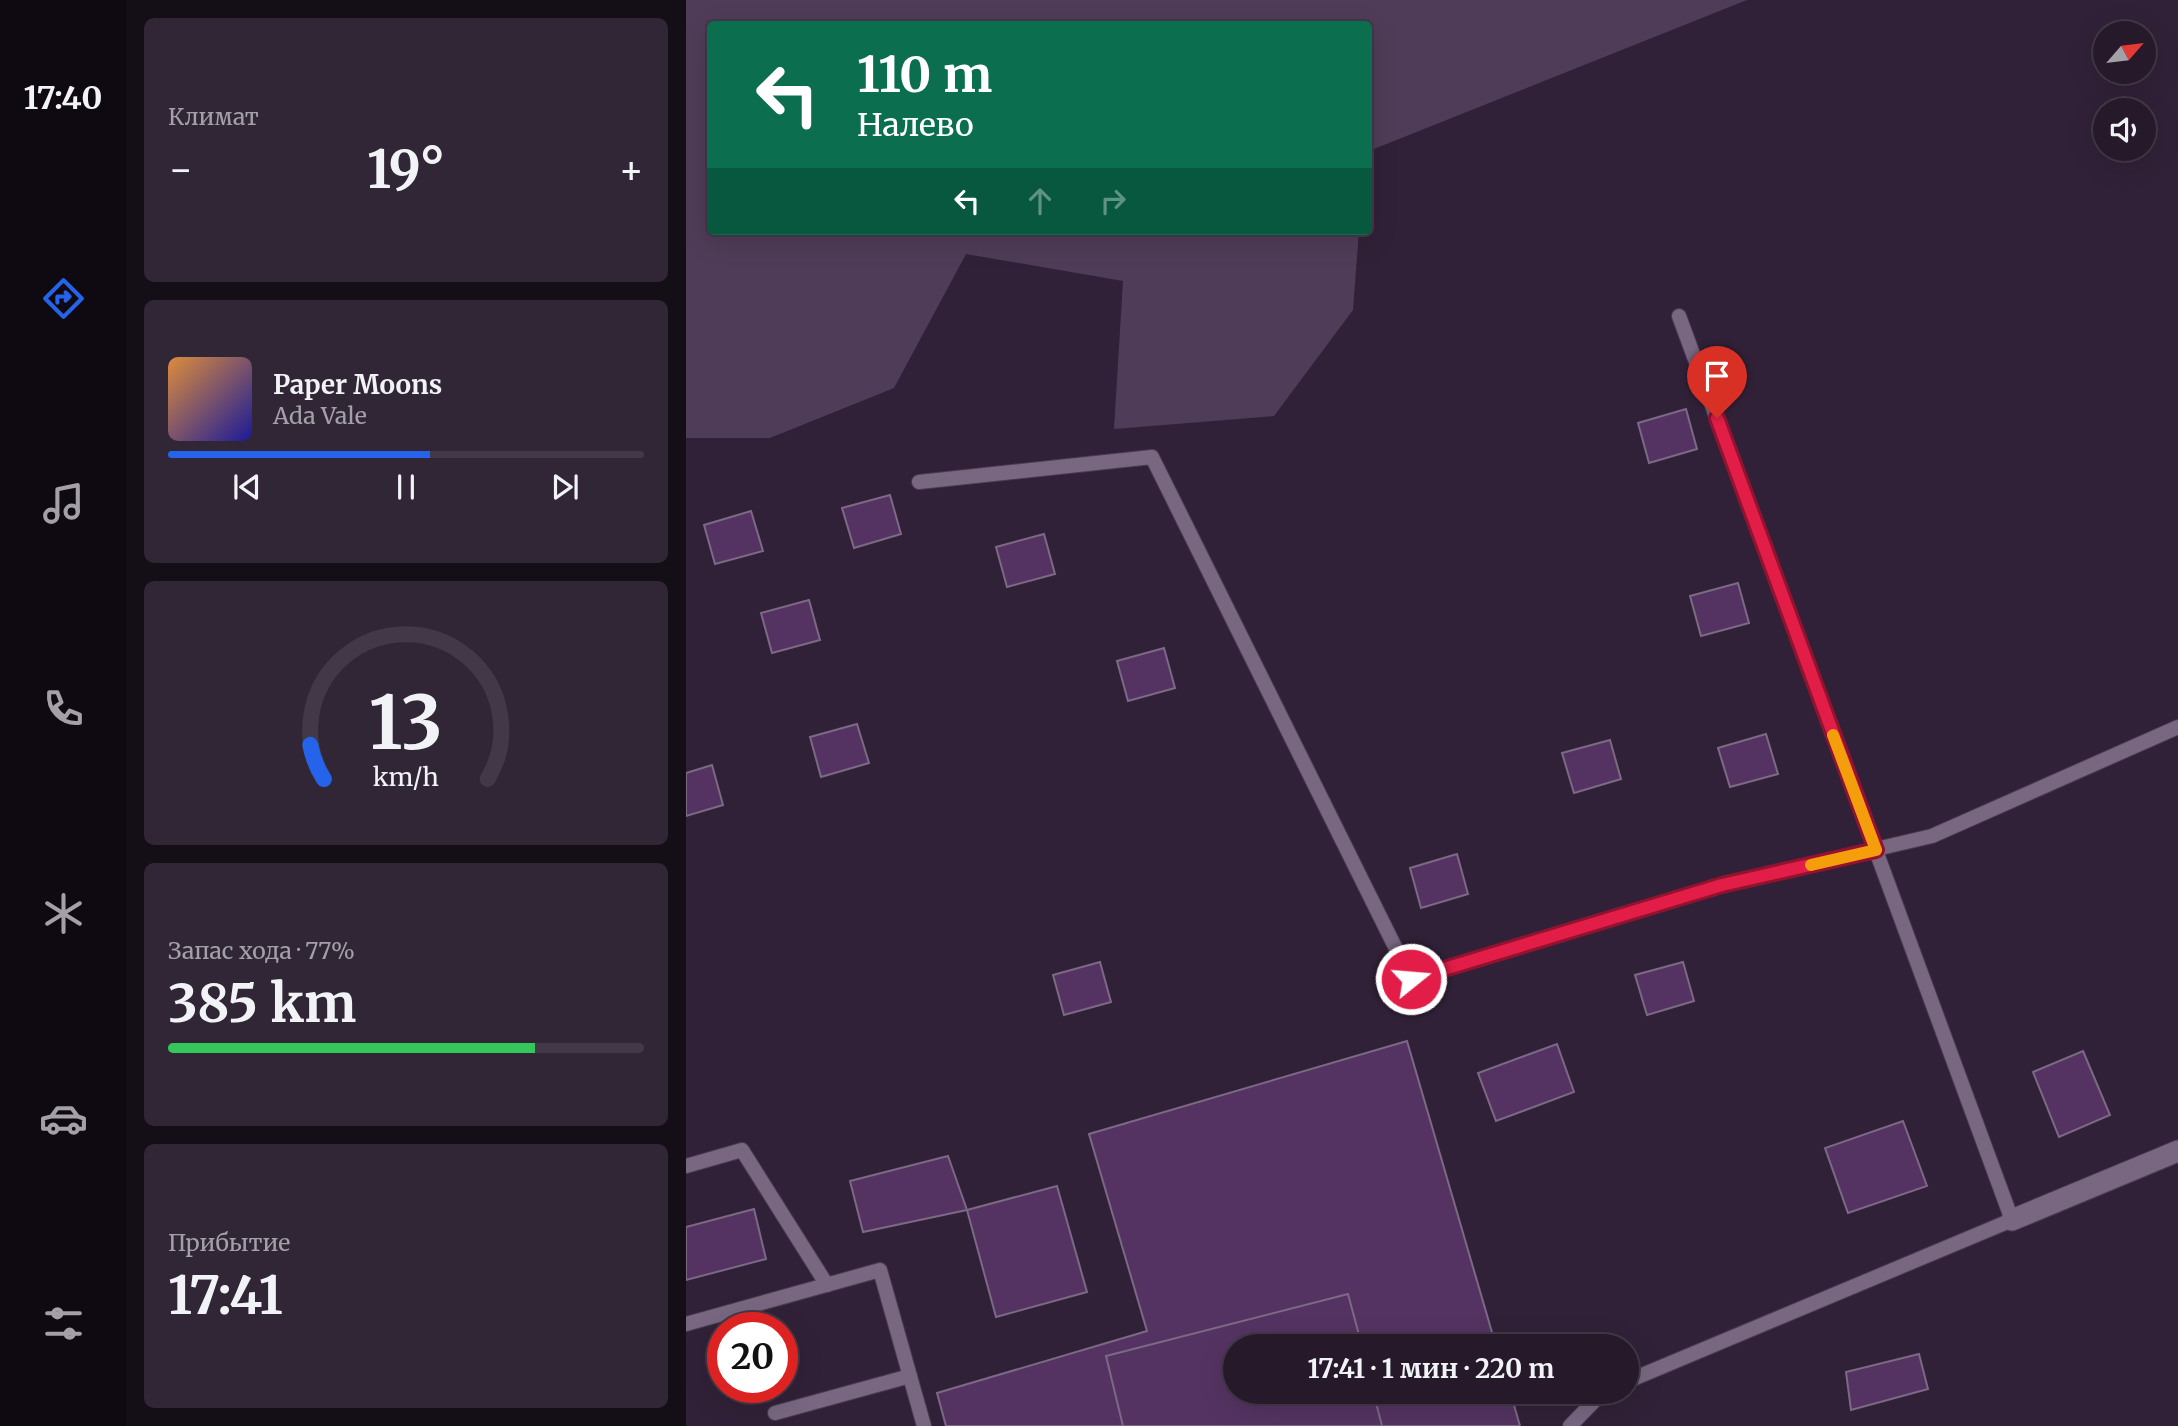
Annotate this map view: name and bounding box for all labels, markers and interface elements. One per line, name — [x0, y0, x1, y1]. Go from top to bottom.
north arrow — [2093, 21, 2156, 84]
map controls — [2093, 21, 2156, 161]
text: 110 m — [857, 44, 992, 105]
icon: left — [742, 49, 833, 140]
text: 17:40 — [24, 78, 102, 118]
button: sound — [2093, 98, 2156, 161]
text: Климат — [168, 102, 259, 131]
text: Налево — [857, 105, 974, 145]
text: 19° — [367, 137, 445, 202]
text: − — [168, 146, 193, 193]
text: + — [619, 146, 644, 193]
icon: left — [948, 182, 986, 220]
icon: ahead — [1021, 182, 1059, 220]
icon: right — [1094, 182, 1132, 220]
icon: directions — [39, 274, 88, 323]
pin — [1687, 346, 1747, 418]
icon: arrive — [1698, 357, 1736, 395]
text: Paper Moons — [273, 368, 442, 401]
text: Ada Vale — [273, 401, 367, 430]
icon: previous — [228, 468, 266, 506]
icon: pause — [387, 468, 425, 506]
icon: next — [546, 468, 584, 506]
icon: music — [39, 479, 88, 528]
text: 13 — [369, 677, 443, 769]
icon: phone — [39, 684, 88, 733]
text: km/h — [373, 761, 439, 793]
icon: climate — [39, 889, 88, 938]
text: Запас хода · 77% — [168, 936, 355, 965]
position arrow — [1374, 942, 1448, 1016]
text: 385 km — [168, 971, 356, 1036]
icon: car — [39, 1094, 88, 1143]
text: Прибытие — [168, 1228, 290, 1257]
text: 17:41 — [168, 1263, 283, 1328]
icon: filters — [39, 1299, 88, 1348]
speed limit sign: 20 — [707, 1312, 798, 1403]
text: 17:41 · 1 мин · 220 m — [1308, 1352, 1554, 1385]

